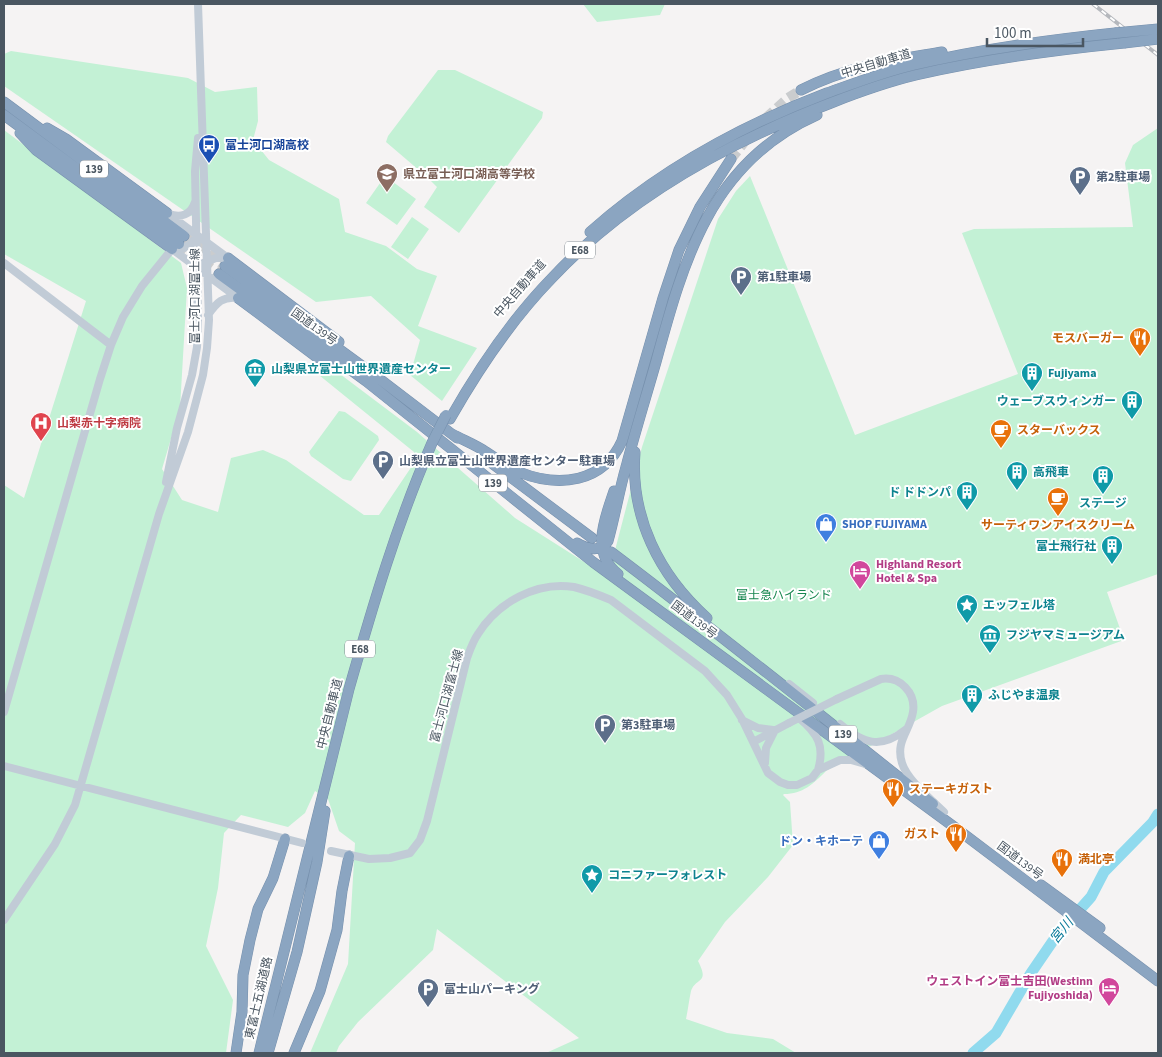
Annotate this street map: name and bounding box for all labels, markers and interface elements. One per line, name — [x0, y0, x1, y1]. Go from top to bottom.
scale bar — [987, 15, 1083, 47]
text: 100 m — [994, 23, 1032, 44]
street label: 中央自動車道 — [839, 45, 913, 83]
bus stop icon: 富士河口湖高校 — [197, 133, 221, 164]
place label: 富士河口湖高校 — [225, 137, 309, 154]
road number: 139 — [80, 160, 108, 178]
school or university icon: 県立富士河口湖高等学校 — [375, 162, 399, 193]
parking icon: 第2駐車場 — [1068, 165, 1092, 196]
place label: 県立富士河口湖高等学校 — [403, 166, 535, 183]
place label: 第2駐車場 — [1096, 169, 1150, 186]
road number: E68 — [565, 242, 595, 258]
street label: 富士河口湖富士線 — [187, 248, 204, 344]
street label: 中央自動車道 — [490, 256, 550, 322]
parking icon: 第1駐車場 — [729, 265, 753, 296]
place label: 第1駐車場 — [757, 269, 811, 286]
street label: 国道139号 — [287, 304, 341, 350]
restaurant icon: モスバーガー — [1128, 326, 1152, 357]
place label: モスバーガー — [1052, 330, 1124, 347]
museum icon: 山梨県立富士山世界遺産センター — [243, 357, 267, 388]
place label: 山梨県立富士山世界遺産センター — [271, 361, 451, 378]
building icon: Fujiyama — [1020, 361, 1044, 392]
place label: Fujiyama — [1048, 365, 1096, 382]
building icon: ウェーブスウィンガー — [1120, 389, 1144, 420]
place label: ウェーブスウィンガー — [997, 393, 1116, 410]
hospital icon: 山梨赤十字病院 — [29, 411, 53, 442]
place label: 山梨赤十字病院 — [57, 415, 141, 432]
cafe icon: スターバックス — [989, 418, 1013, 449]
place label: スターバックス — [1017, 422, 1101, 439]
parking icon: 山梨県立富士山世界遺産センター駐車場 — [371, 449, 395, 480]
place label: 山梨県立富士山世界遺産センター駐車場 — [399, 453, 615, 470]
building icon: 高飛車 — [1005, 460, 1029, 491]
place label: 高飛車 — [1033, 464, 1069, 481]
building icon: ステージ — [1091, 464, 1115, 495]
road number: 139 — [479, 474, 507, 492]
building icon: ド ドドンパ — [955, 480, 979, 511]
place label: ド ドドンパ — [889, 484, 951, 501]
cafe icon: サーティワンアイスクリーム — [1046, 486, 1070, 517]
place label: ステージ — [1079, 495, 1127, 512]
shop icon: SHOP FUJIYAMA — [814, 512, 838, 543]
place label: SHOP FUJIYAMA — [842, 516, 927, 533]
place label: サーティワンアイスクリーム — [981, 517, 1135, 534]
building icon: 富士飛行社 — [1100, 534, 1124, 565]
place label: 富士飛行社 — [1036, 538, 1096, 555]
place label: Highland Resort Hotel & Spa — [876, 556, 962, 587]
hotel icon: Highland Resort Hotel & Spa — [848, 559, 872, 590]
park label: 富士急ハイランド — [736, 587, 832, 604]
place icon: エッフェル塔 — [955, 593, 979, 624]
street label: 国道139号 — [667, 597, 721, 643]
place label: エッフェル塔 — [983, 597, 1055, 614]
museum icon: フジヤマミュージアム — [978, 623, 1002, 654]
place label: フジヤマミュージアム — [1006, 627, 1125, 644]
road number: E68 — [345, 641, 375, 658]
street label: 富士河口湖富士線 — [426, 647, 468, 745]
street label: 中央自動車道 — [313, 677, 347, 751]
building icon: ふじやま温泉 — [960, 683, 984, 714]
place label: ふじやま温泉 — [988, 687, 1060, 704]
parking icon: 第3駐車場 — [593, 713, 617, 744]
place label: 第3駐車場 — [621, 717, 675, 734]
road number: 139 — [829, 726, 857, 742]
restaurant icon: ステーキガスト — [881, 777, 905, 808]
place label: ステーキガスト — [909, 781, 993, 798]
restaurant icon: ガスト — [944, 822, 968, 853]
place label: ガスト — [904, 826, 940, 843]
shop icon: ドン・キホーテ — [867, 829, 891, 860]
place label: ドン・キホーテ — [779, 833, 863, 850]
street label: 国道139号 — [993, 838, 1047, 884]
restaurant icon: 満北亭 — [1050, 847, 1074, 878]
place label: 満北亭 — [1078, 851, 1114, 868]
place icon: コニファーフォレスト — [580, 863, 604, 894]
place label: コニファーフォレスト — [608, 867, 727, 884]
water label: 宮川 — [1045, 912, 1080, 948]
street label: 東富士五湖道路 — [241, 955, 277, 1041]
place label: ウェストイン富士吉田(Westinn Fujiyoshida) — [926, 973, 1093, 1004]
hotel icon: ウェストイン富士吉田(Westinn Fujiyoshida) — [1097, 976, 1121, 1007]
parking icon: 富士山パーキング — [416, 977, 440, 1008]
place label: 富士山パーキング — [444, 981, 540, 998]

